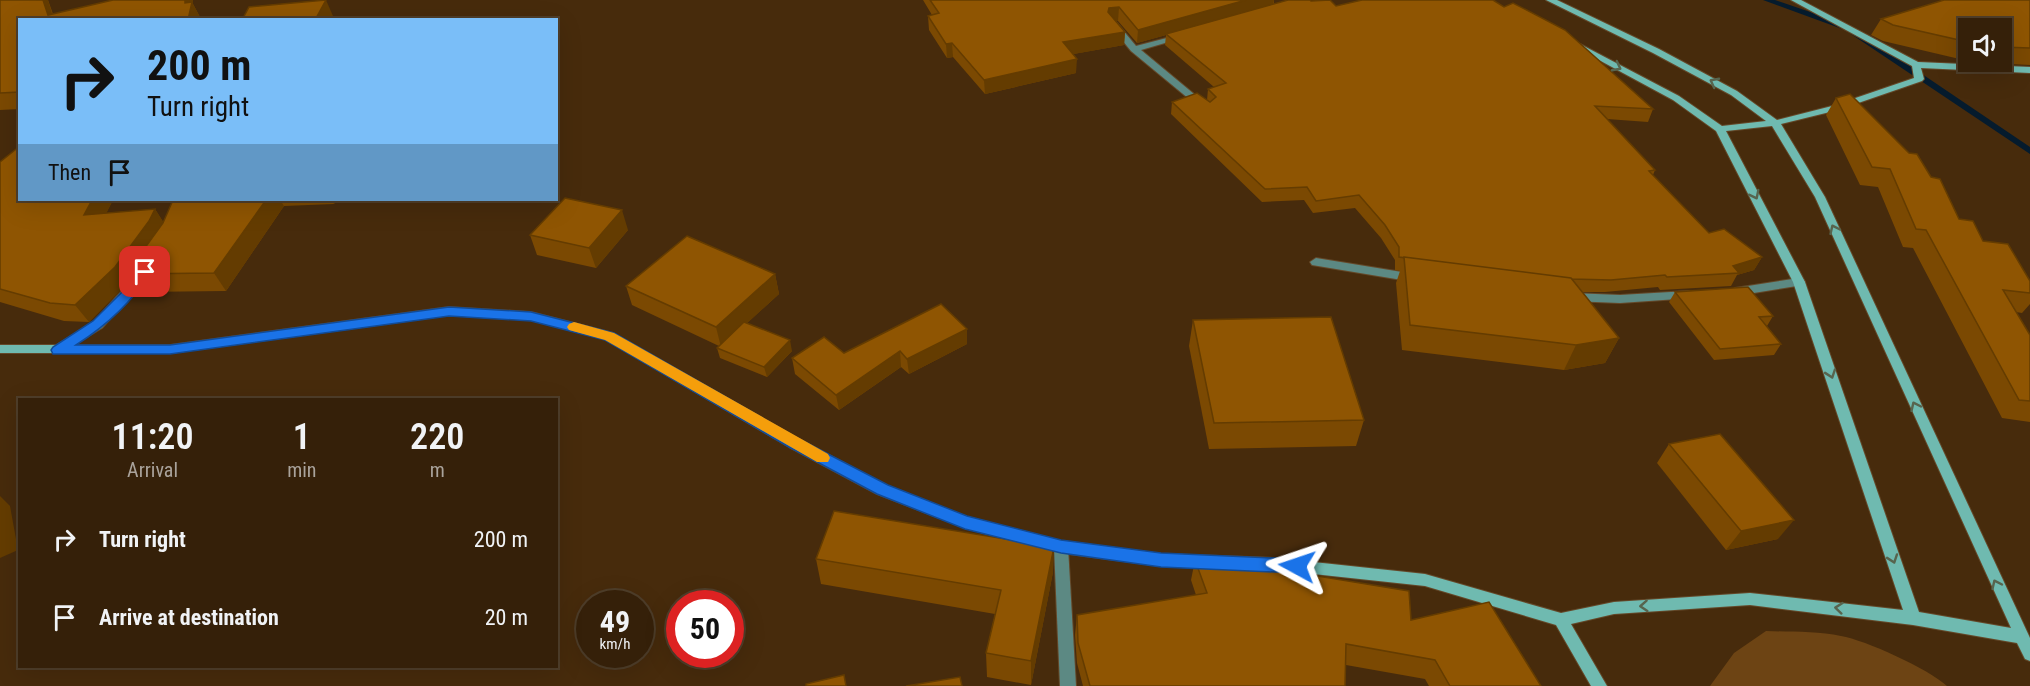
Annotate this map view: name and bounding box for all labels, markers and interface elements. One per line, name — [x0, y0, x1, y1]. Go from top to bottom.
map controls — [1958, 18, 2012, 72]
button: sound — [1958, 18, 2012, 72]
text: 200 m — [147, 41, 252, 90]
icon: right — [48, 42, 126, 120]
one-way arrow — [1611, 60, 1621, 71]
one-way arrow — [1710, 78, 1720, 89]
text: Turn right — [147, 91, 249, 123]
icon: arrive — [103, 156, 136, 189]
text: Then — [48, 160, 91, 185]
one-way arrow — [1747, 189, 1759, 200]
one-way arrow — [1830, 224, 1842, 235]
pin — [119, 246, 170, 297]
icon: arrive — [128, 255, 161, 288]
one-way arrow — [1823, 368, 1836, 379]
one-way arrow — [1911, 402, 1923, 413]
text: 11:20 — [112, 416, 194, 458]
text: 1 — [293, 416, 311, 458]
text: 220 — [410, 416, 464, 458]
text: Arrival — [127, 458, 178, 482]
text: min — [287, 458, 316, 482]
text: m — [430, 458, 445, 482]
icon: right — [48, 523, 81, 556]
text: Turn right — [99, 527, 186, 552]
text: 200 m — [474, 527, 528, 552]
position arrow — [1265, 534, 1329, 598]
one-way arrow — [1886, 553, 1898, 564]
one-way arrow — [1992, 579, 2004, 590]
speed limit sign: 50 — [666, 590, 744, 668]
one-way arrow — [1640, 599, 1649, 612]
icon: arrive — [48, 601, 81, 634]
one-way arrow — [1834, 602, 1843, 615]
text: 49 — [600, 604, 630, 639]
text: Arrive at destination — [99, 605, 279, 630]
text: 20 m — [485, 605, 528, 630]
text: km/h — [600, 635, 630, 653]

